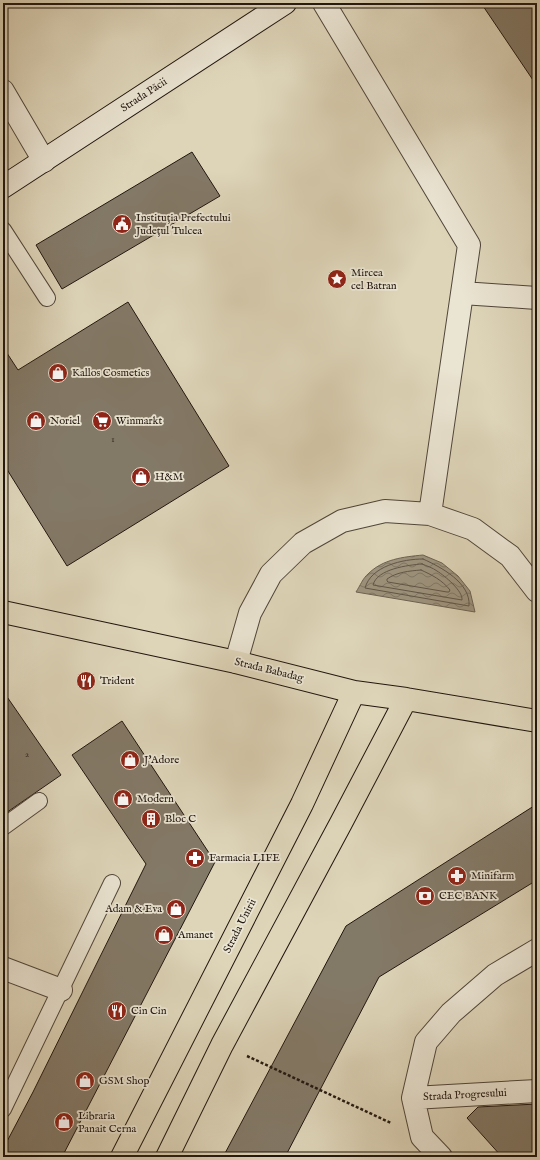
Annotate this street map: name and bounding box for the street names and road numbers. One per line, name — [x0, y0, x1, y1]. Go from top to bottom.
street label: Strada Păcii — [118, 75, 170, 115]
street label: Strada Babadag — [233, 655, 306, 686]
street label: Strada Unirii — [220, 896, 260, 955]
street label: Strada Progresului — [423, 1086, 507, 1104]

